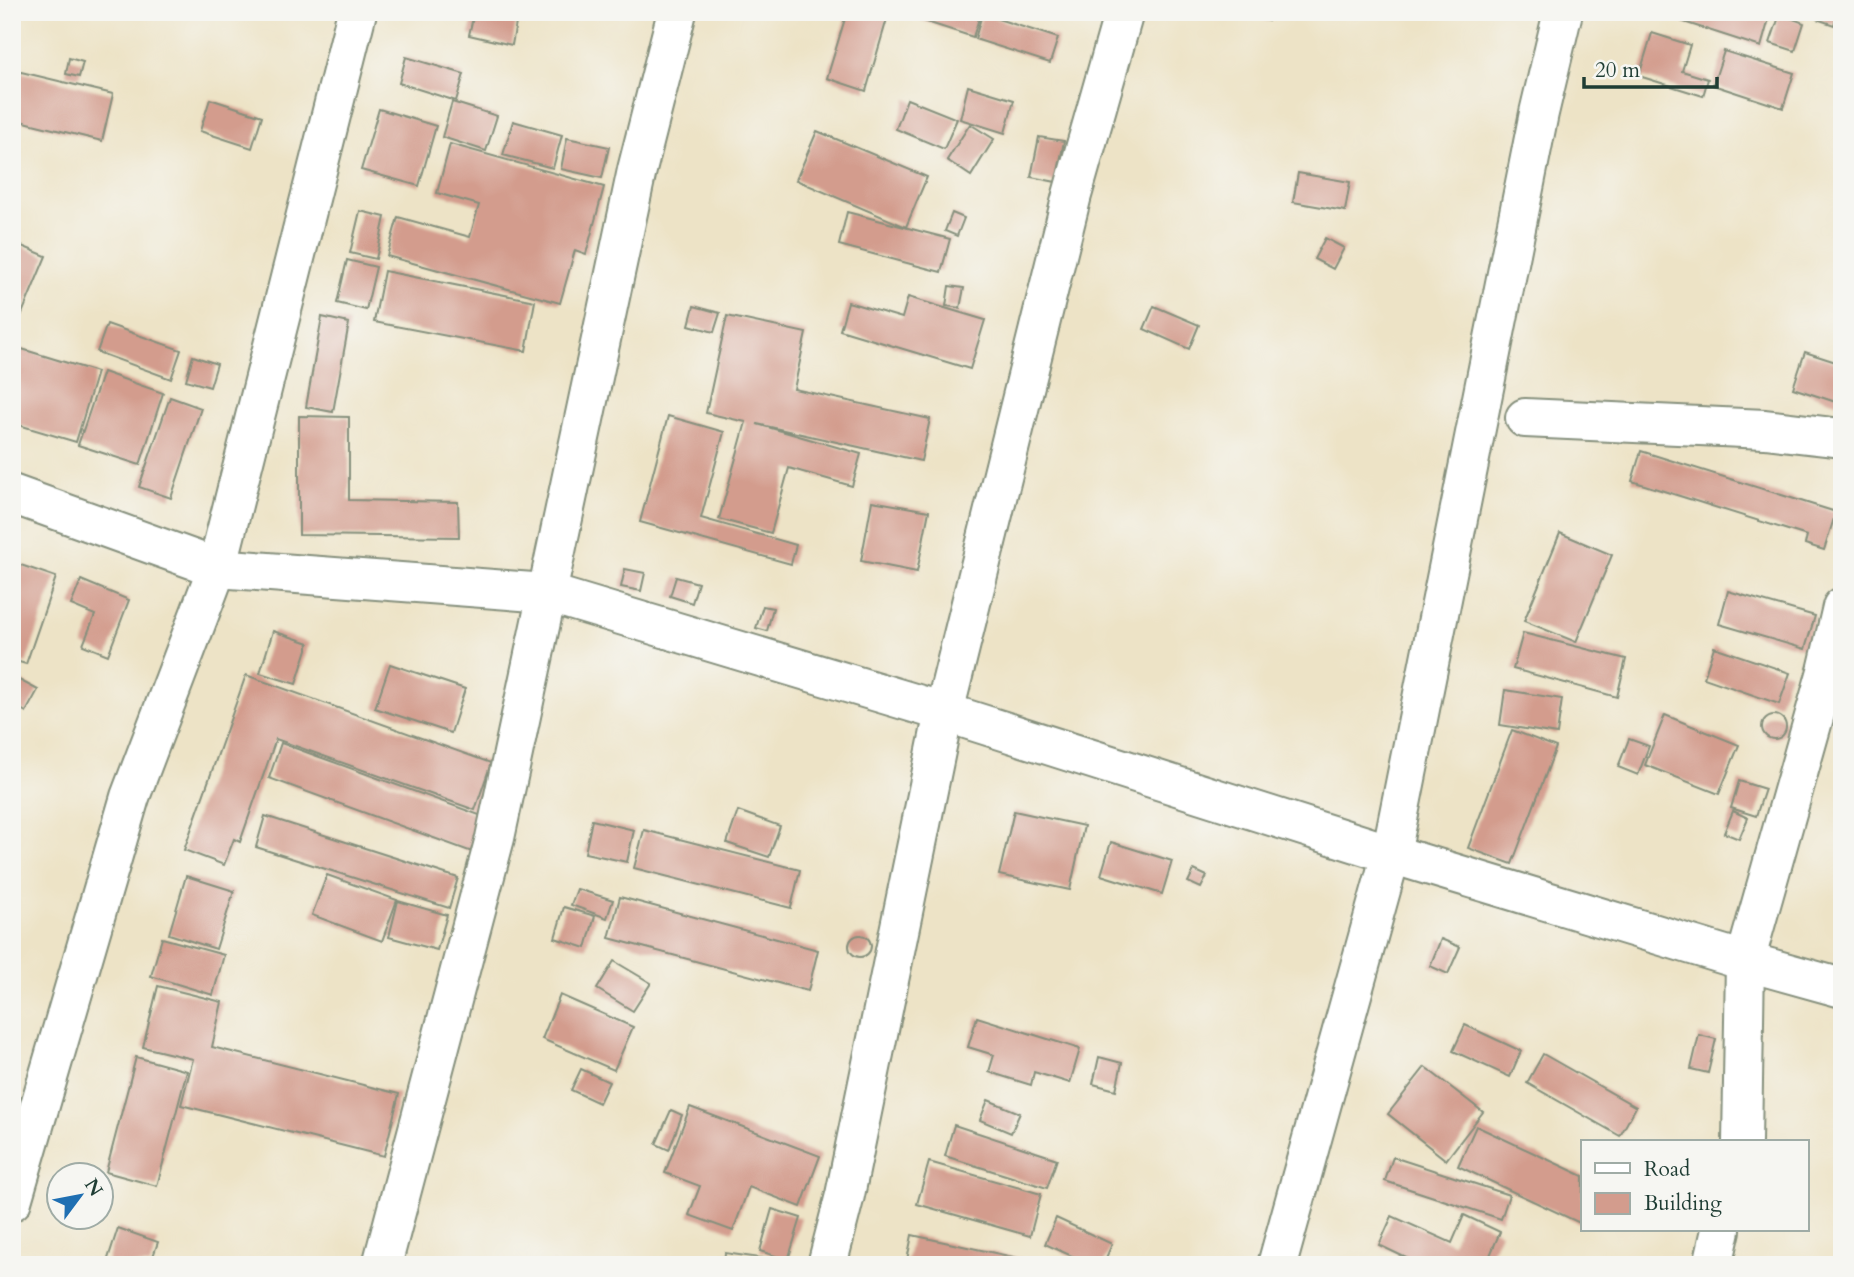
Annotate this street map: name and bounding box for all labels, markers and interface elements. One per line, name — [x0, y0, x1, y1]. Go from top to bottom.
scale bar — [1584, 46, 1717, 90]
text: 20 m — [1595, 56, 1640, 85]
legend — [1581, 1140, 1808, 1232]
text: Road — [1644, 1155, 1690, 1184]
north arrow — [46, 1162, 116, 1232]
text: N — [78, 1174, 109, 1202]
text: Building — [1644, 1189, 1722, 1218]

